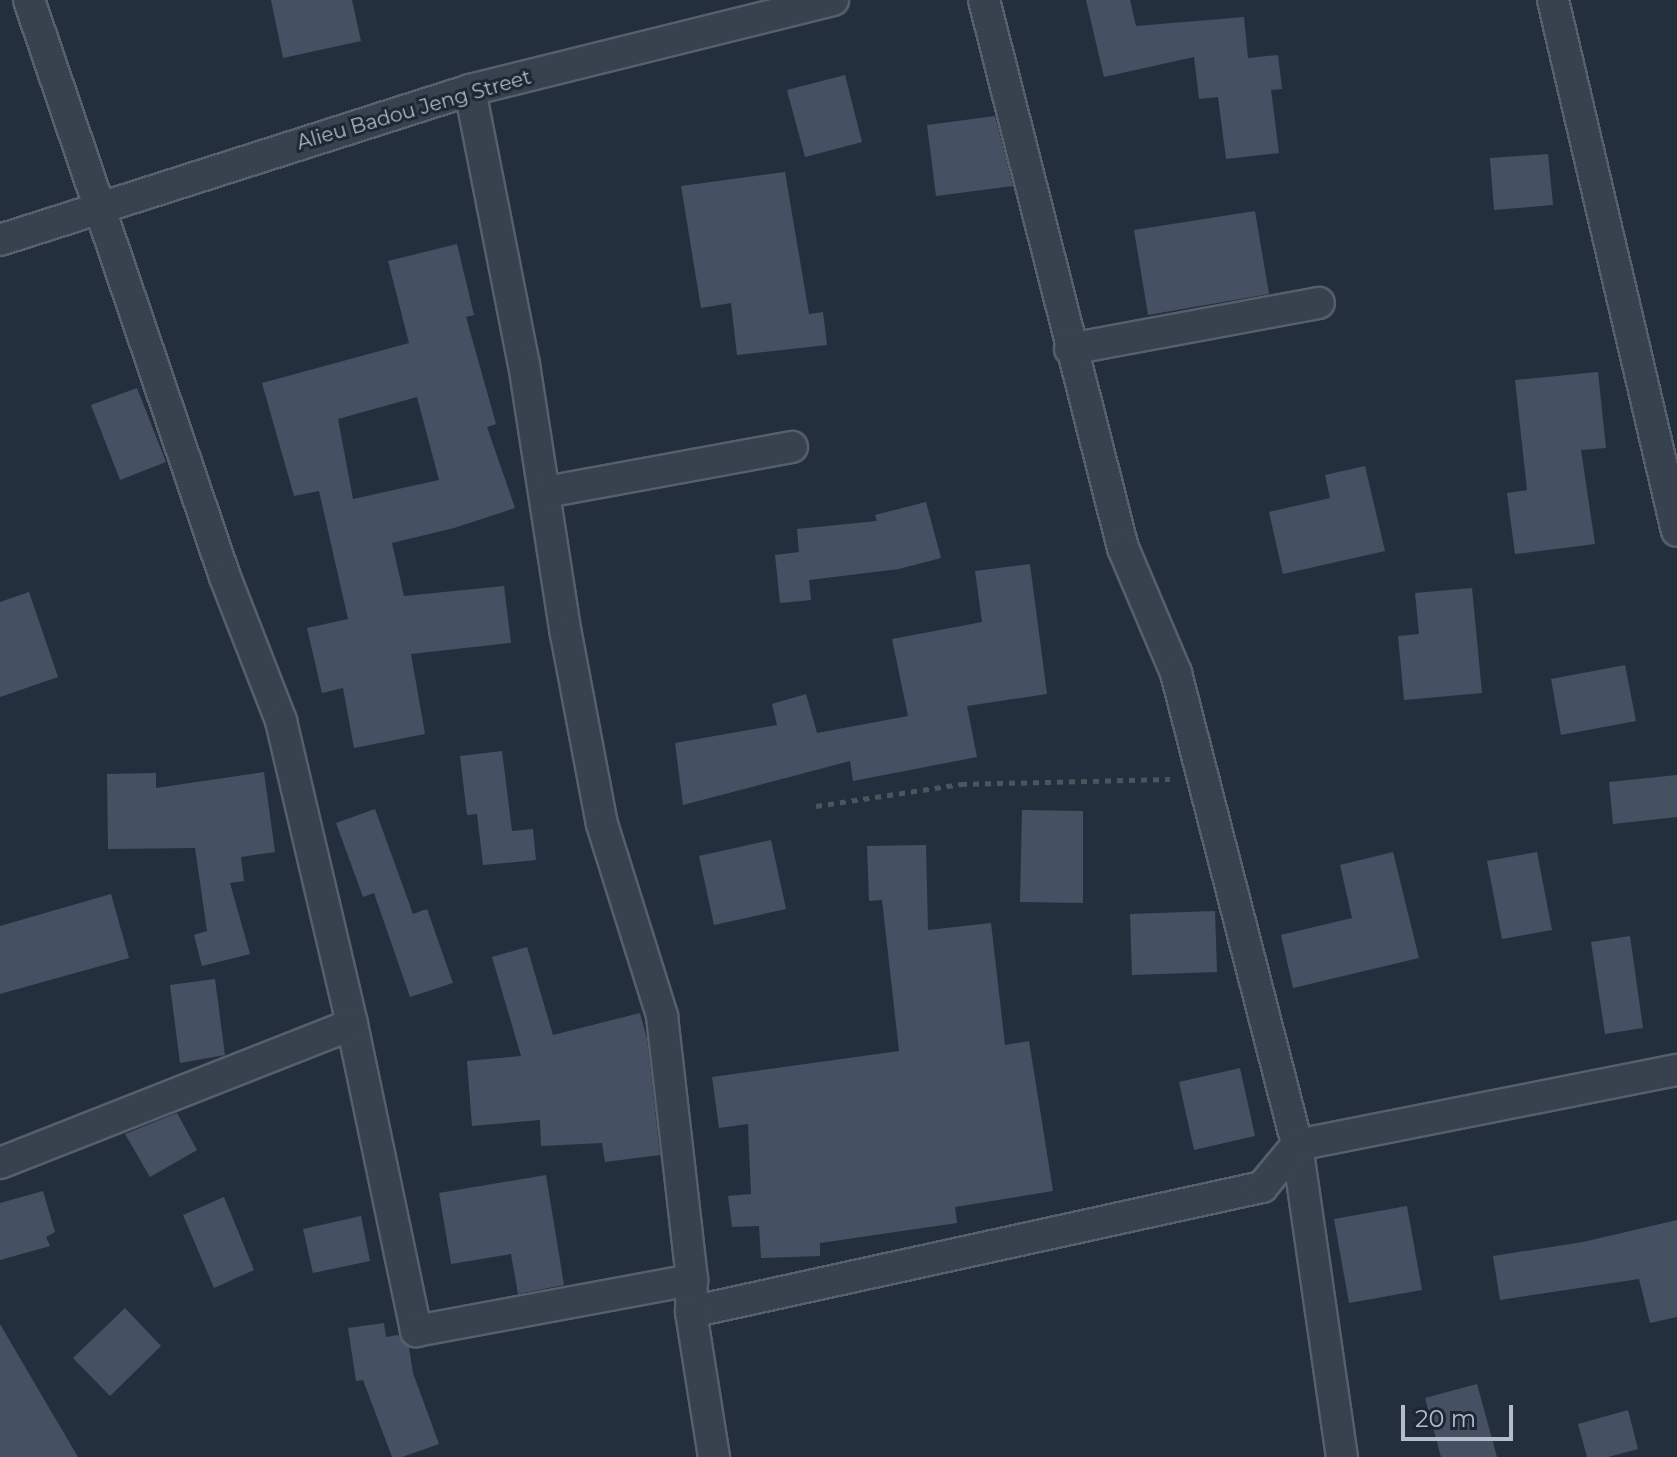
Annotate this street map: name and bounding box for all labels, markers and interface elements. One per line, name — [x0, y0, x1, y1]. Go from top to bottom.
street label: Alieu Badou Jeng Street — [294, 65, 534, 155]
scale bar — [1405, 1389, 1517, 1439]
text: 20 m — [1415, 1404, 1476, 1433]

